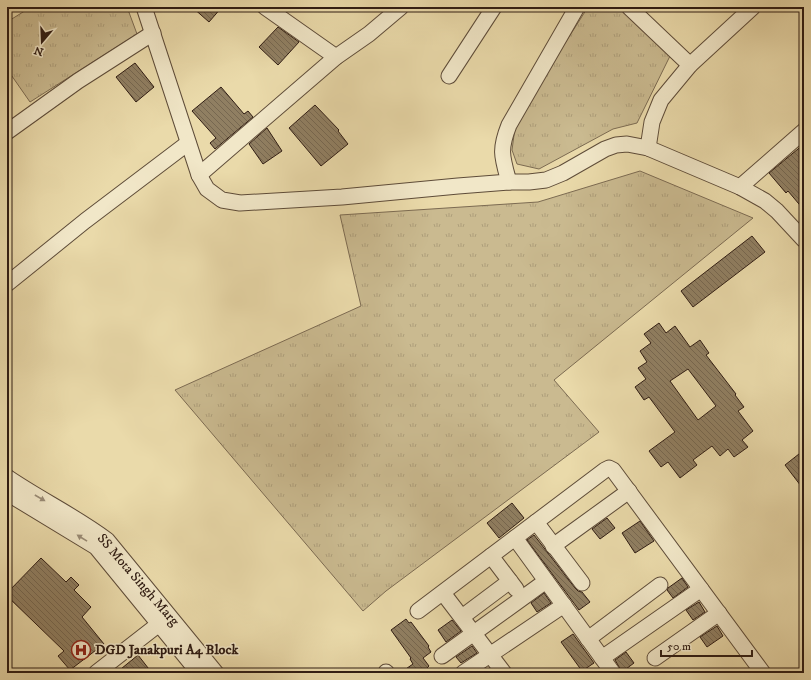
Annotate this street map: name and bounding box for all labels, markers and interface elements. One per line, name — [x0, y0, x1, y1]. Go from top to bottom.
north arrow — [22, 22, 62, 62]
text: N — [33, 42, 46, 59]
one-way arrow — [34, 495, 46, 502]
street label: SS Mota Singh Marg — [93, 530, 183, 630]
one-way arrow — [76, 535, 88, 542]
scale bar — [661, 632, 752, 658]
hospital icon: DGD Janakpuri A4 Block — [70, 639, 92, 661]
text: 50 m — [667, 639, 691, 654]
place label: DGD Janakpuri A4 Block — [95, 641, 239, 659]

